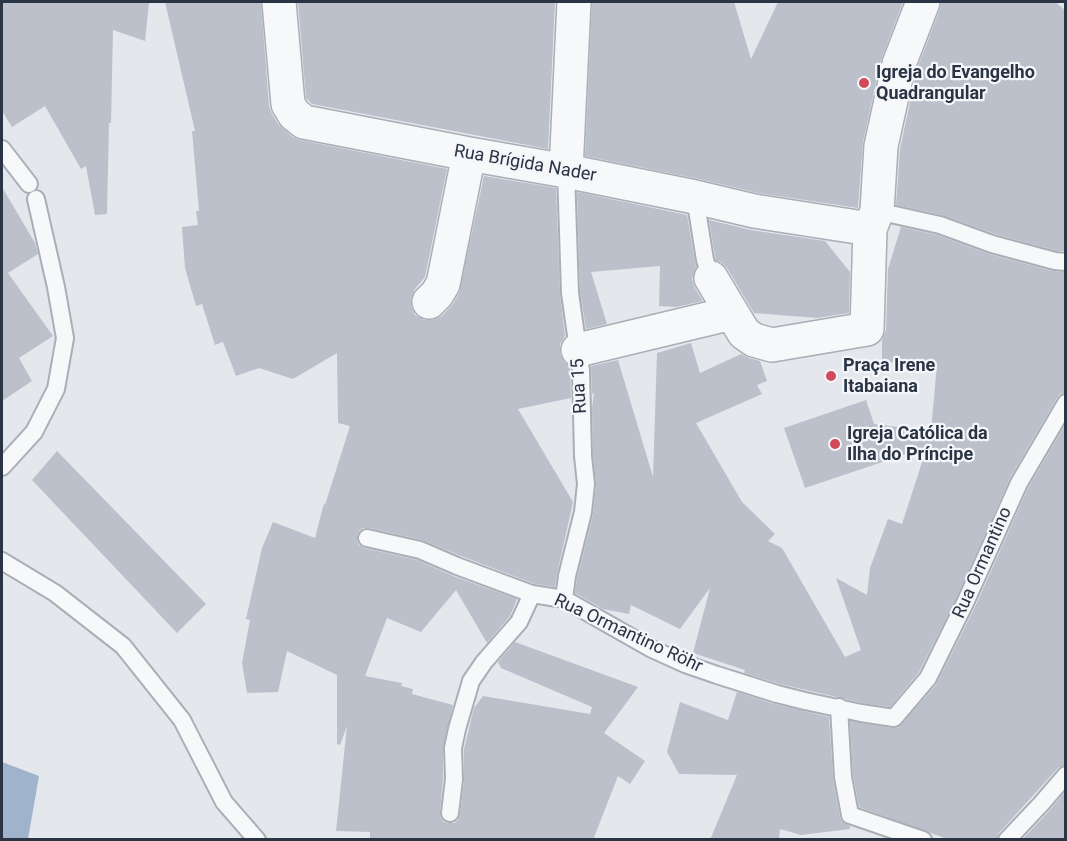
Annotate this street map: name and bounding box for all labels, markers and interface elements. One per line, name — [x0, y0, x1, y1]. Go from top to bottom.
place label: Igreja do Evangelho Quadrangular — [876, 62, 1035, 104]
marker: Igreja do Evangelho Quadrangular — [857, 76, 871, 90]
street label: Rua Brígida Nader — [452, 141, 598, 187]
place label: Praça Irene Itabaiana — [843, 355, 935, 398]
street label: Rua 15 — [568, 358, 592, 414]
marker: Praça Irene Itabaiana — [824, 369, 838, 383]
place label: Igreja Católica da Ilha do Príncipe — [847, 423, 988, 466]
marker: Igreja Católica da Ilha do Príncipe — [828, 437, 842, 451]
street label: Rua Ormantino — [949, 504, 1017, 622]
street label: Rua Ormantino Röhr — [550, 590, 706, 678]

